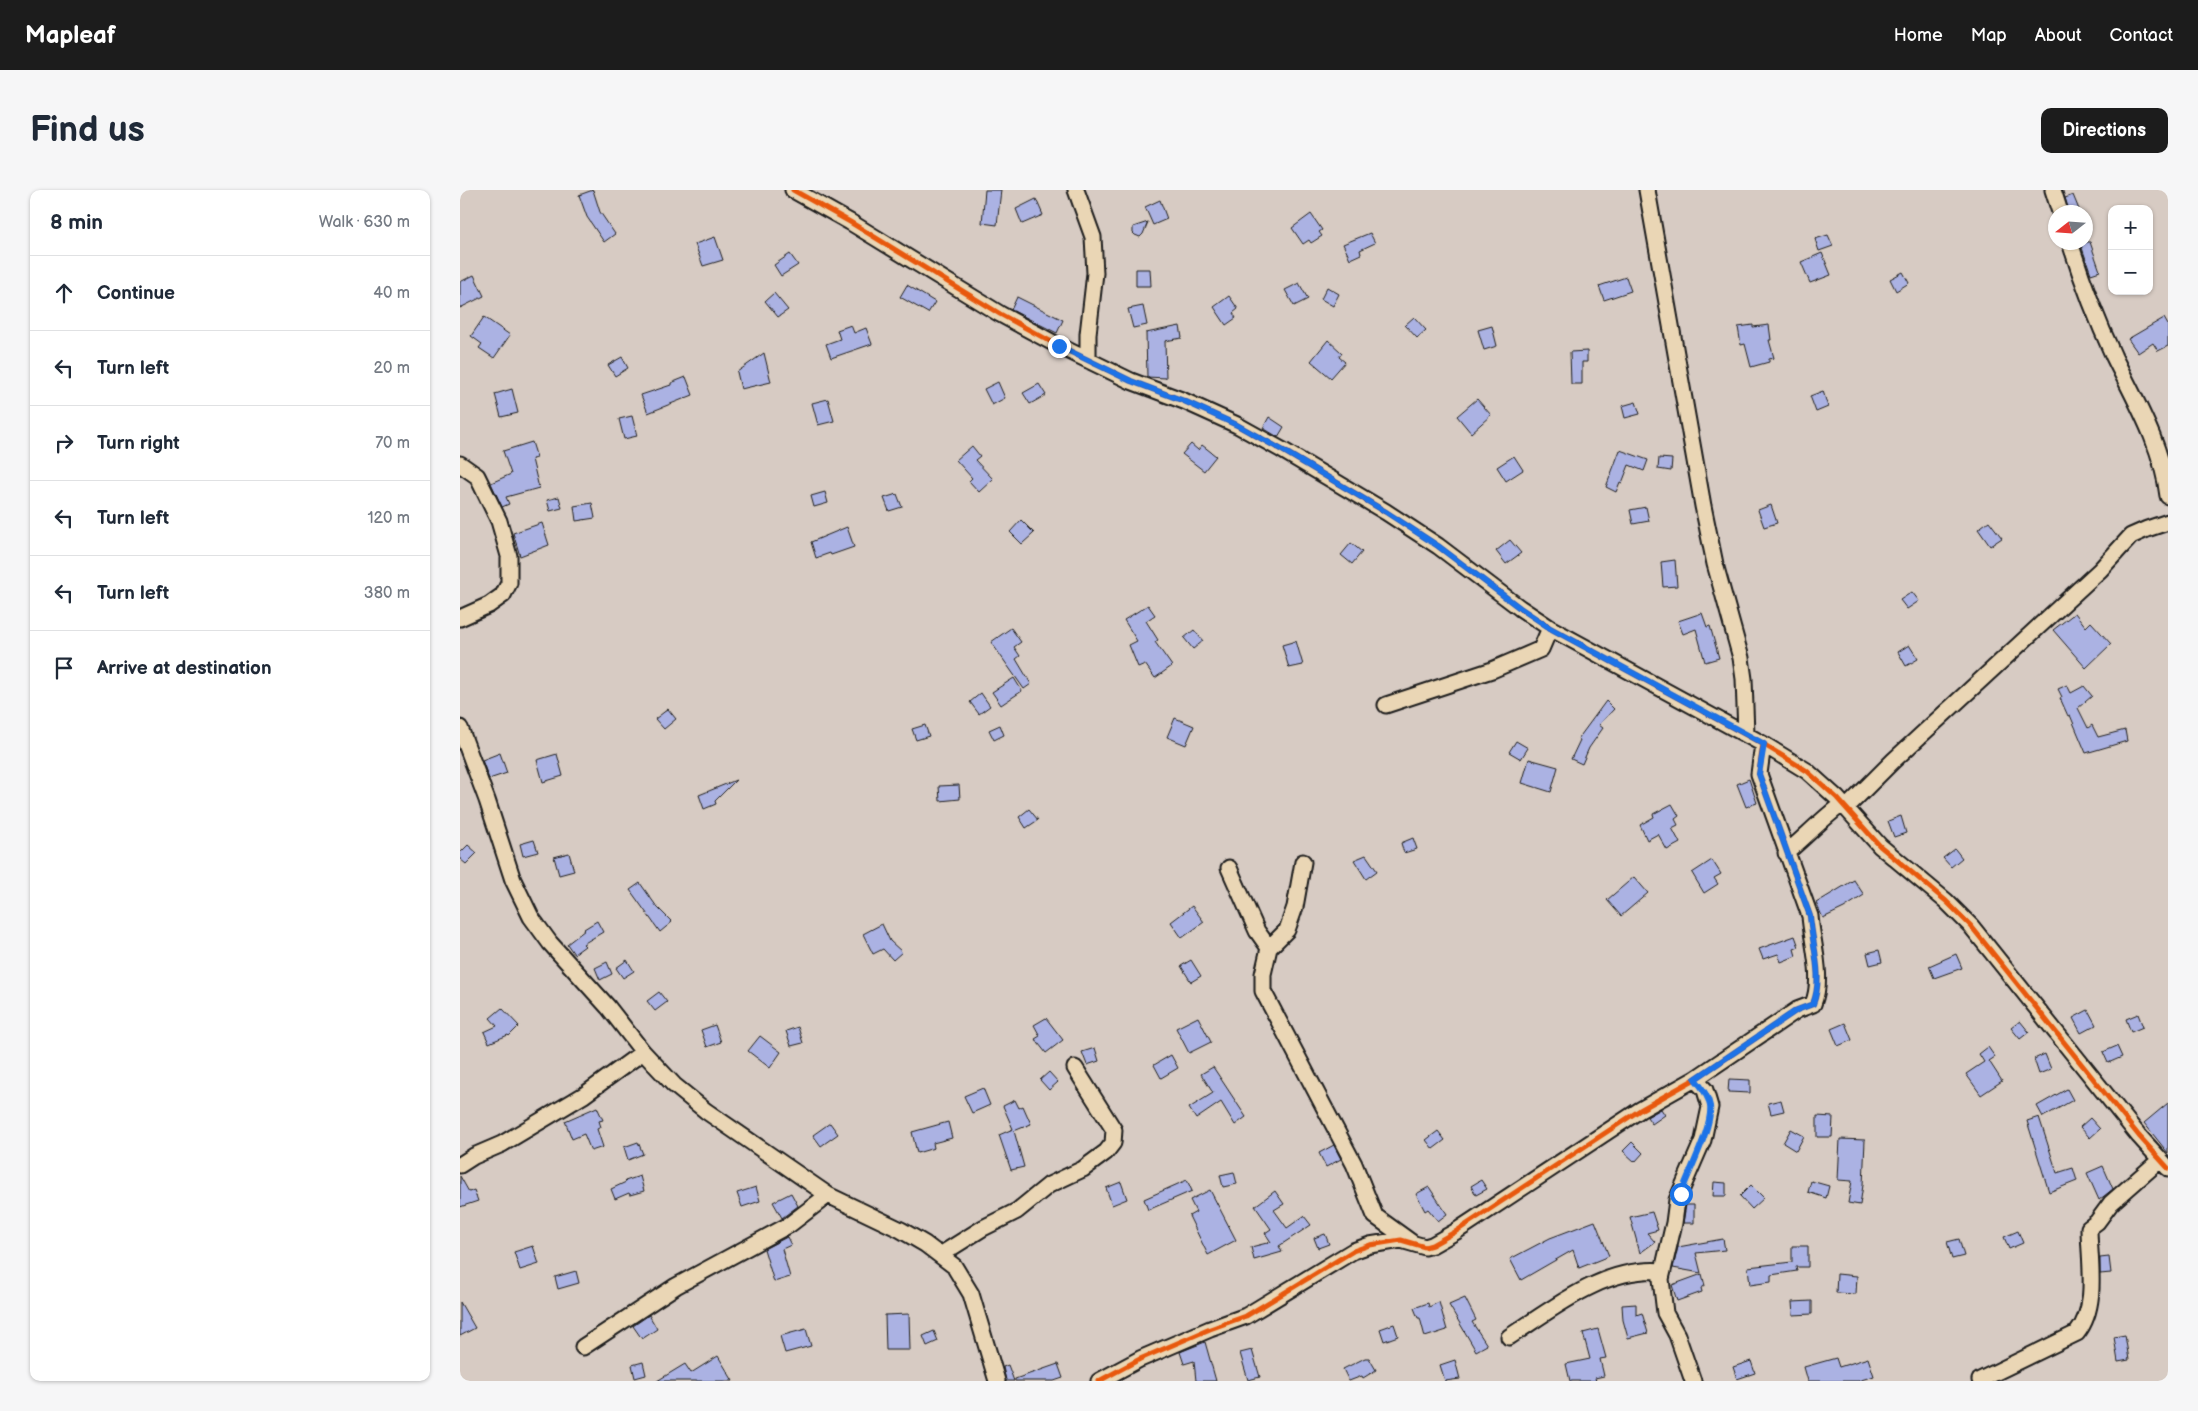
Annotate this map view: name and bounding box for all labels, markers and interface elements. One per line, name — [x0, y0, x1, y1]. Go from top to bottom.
text: Mapleaf — [25, 21, 116, 50]
text: Home — [1894, 25, 1943, 46]
text: Map — [1971, 25, 2007, 46]
text: About — [2035, 25, 2082, 46]
text: Contact — [2110, 25, 2173, 46]
button: Directions — [2041, 108, 2168, 153]
text: Find us — [30, 109, 145, 152]
north arrow — [2048, 205, 2093, 250]
map controls — [2108, 205, 2153, 295]
button: + — [2108, 205, 2153, 250]
text: 8 min — [50, 210, 103, 235]
text: Walk · 630 m — [319, 213, 410, 232]
button: − — [2108, 250, 2153, 295]
icon: ahead — [50, 279, 78, 307]
text: Continue — [97, 282, 175, 305]
text: 40 m — [373, 284, 410, 303]
route end — [1048, 335, 1071, 358]
icon: left — [50, 354, 78, 382]
text: Turn left — [97, 357, 169, 380]
text: 20 m — [374, 359, 410, 378]
icon: right — [50, 429, 78, 457]
text: Turn right — [97, 432, 180, 455]
text: 70 m — [375, 434, 410, 453]
icon: left — [50, 504, 78, 532]
text: Turn left — [97, 507, 169, 530]
text: 120 m — [367, 509, 410, 528]
icon: left — [50, 579, 78, 607]
text: Turn left — [97, 582, 169, 605]
text: 380 m — [364, 584, 410, 603]
icon: arrive — [50, 654, 78, 682]
text: Arrive at destination — [97, 657, 272, 680]
route start — [1670, 1183, 1693, 1206]

